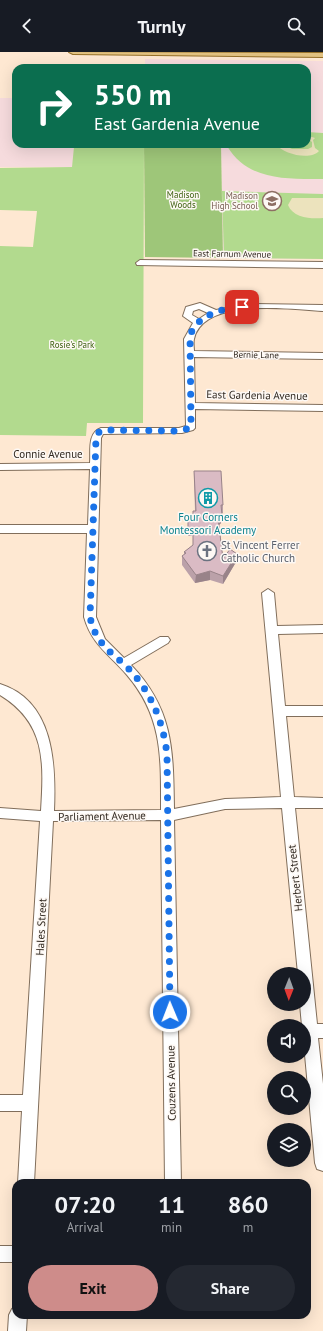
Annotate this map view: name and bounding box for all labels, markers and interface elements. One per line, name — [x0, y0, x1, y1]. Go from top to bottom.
icon: back — [16, 15, 38, 37]
text: Turnly — [137, 15, 186, 38]
icon: search — [285, 15, 307, 37]
text: 550 m — [94, 76, 171, 113]
icon: right — [28, 80, 80, 132]
text: East Gardenia Avenue — [94, 112, 260, 135]
park label: Madison Woods — [167, 189, 199, 210]
place label: Madison High School — [211, 190, 258, 211]
school or university icon: Madison High School — [261, 190, 283, 212]
street label: East Farnum Avenue — [193, 247, 272, 260]
pin — [225, 290, 259, 324]
icon: arrive — [231, 296, 253, 318]
park label: Rosie's Park — [50, 339, 95, 350]
street label: Bernie Lane — [233, 349, 279, 360]
street label: East Gardenia Avenue — [206, 387, 308, 403]
street label: Connie Avenue — [13, 447, 83, 461]
building icon: Four Corners Montessori Academy — [197, 487, 219, 509]
place label: Four Corners Montessori Academy — [160, 510, 257, 537]
place label: St Vincent Ferrer Catholic Church — [221, 538, 300, 565]
church icon: St Vincent Ferrer Catholic Church — [196, 540, 218, 562]
street label: Parliament Avenue — [58, 808, 146, 824]
street label: Herbert Street — [285, 844, 305, 912]
street label: Hales Street — [33, 898, 50, 956]
north arrow — [267, 967, 311, 1011]
map controls — [267, 967, 311, 1167]
position arrow — [149, 991, 191, 1033]
button: sound — [267, 1019, 311, 1063]
street label: Couzens Avenue — [163, 1045, 179, 1121]
button: search — [267, 1071, 311, 1115]
button: layers — [267, 1123, 311, 1167]
text: 07:20 — [55, 1189, 115, 1220]
text: 11 — [158, 1189, 185, 1220]
text: 860 — [228, 1189, 268, 1220]
text: Arrival — [67, 1219, 103, 1236]
text: min — [161, 1219, 182, 1236]
text: m — [243, 1219, 253, 1236]
button: Exit — [28, 1265, 158, 1311]
button: Share — [166, 1265, 295, 1311]

